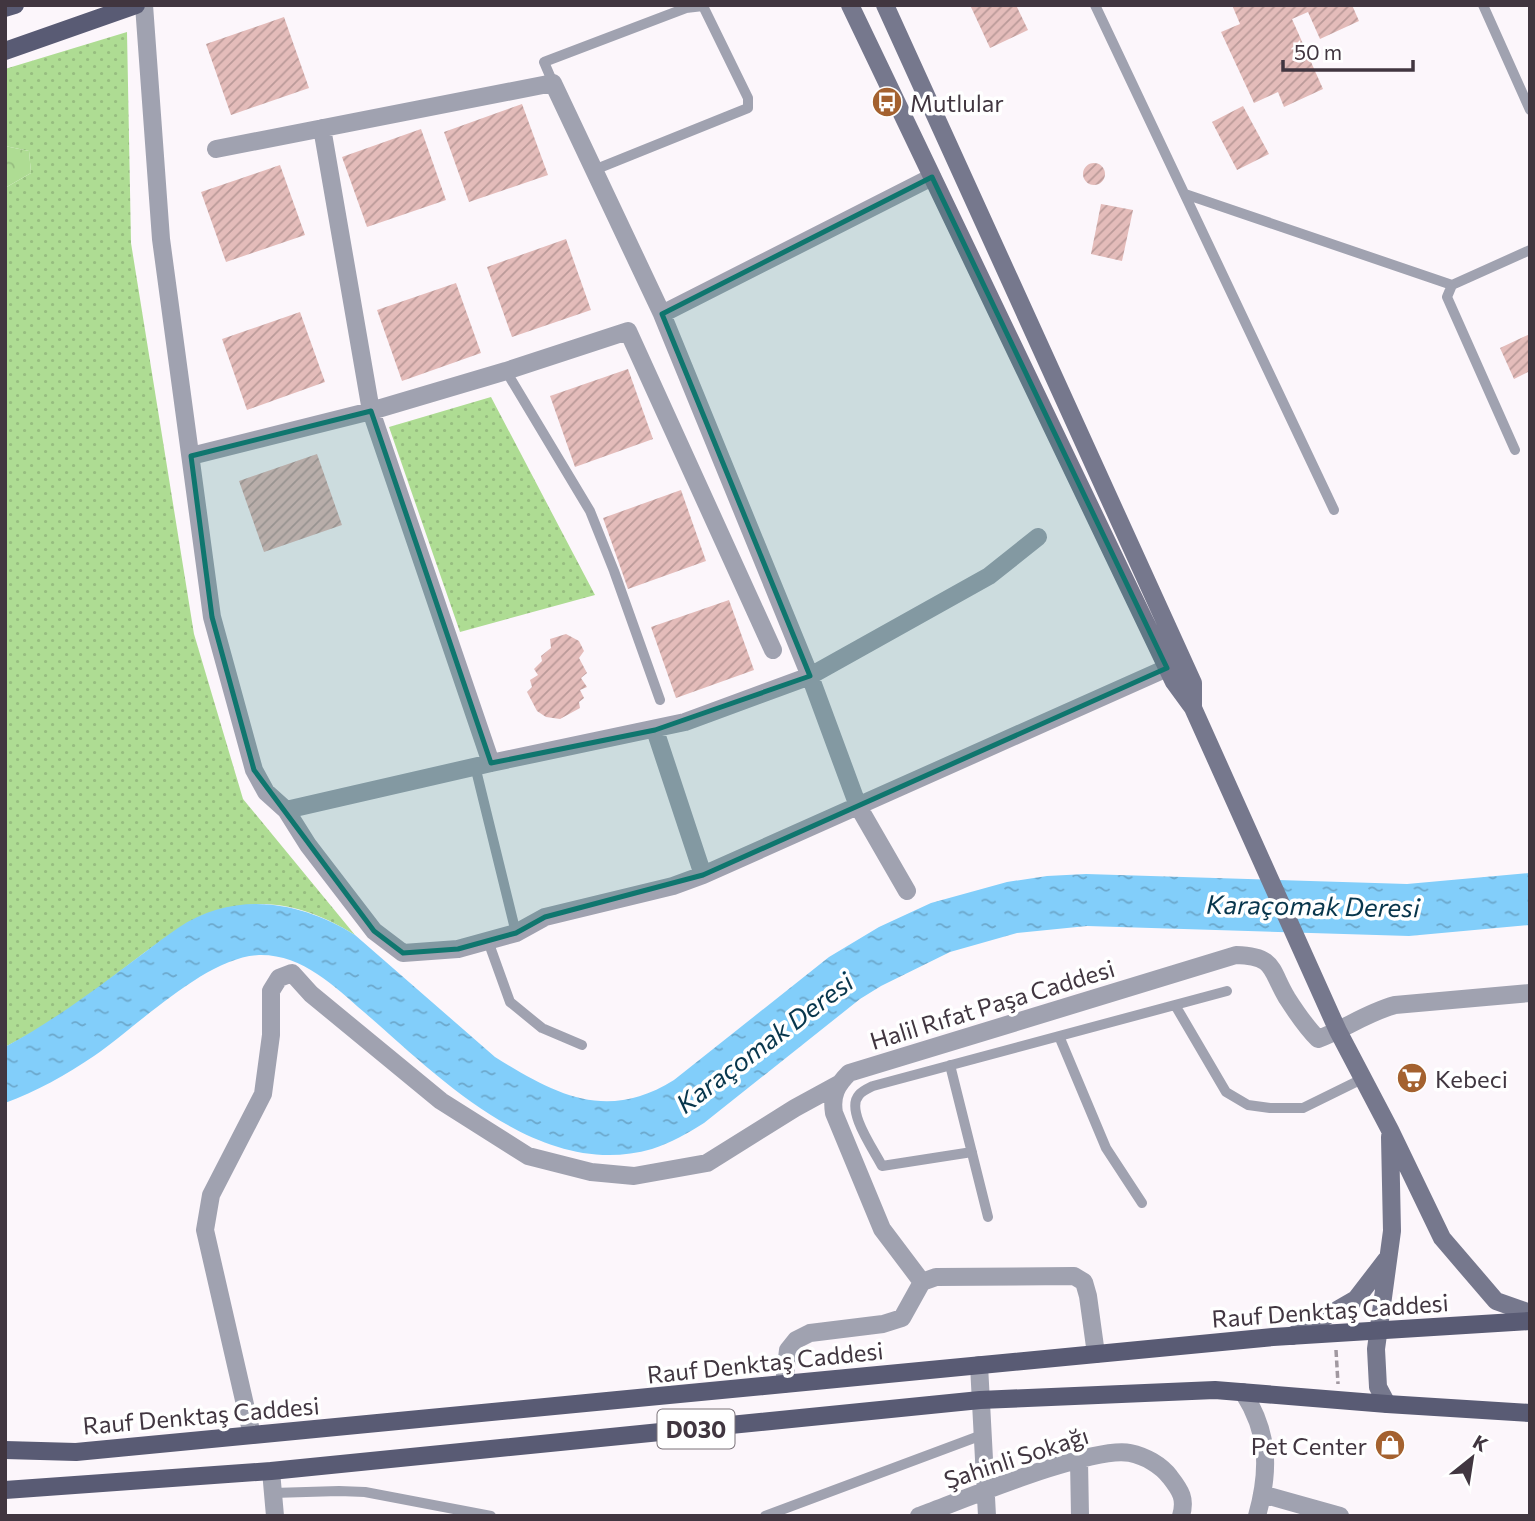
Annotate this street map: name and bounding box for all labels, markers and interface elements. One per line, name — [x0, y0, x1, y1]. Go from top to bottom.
scale bar — [1283, 28, 1412, 72]
text: 50 m — [1294, 39, 1342, 64]
bus stop icon: Mutlular — [870, 85, 904, 119]
place label: Mutlular — [910, 88, 1004, 117]
water label: Karaçomak Deresi — [1206, 888, 1421, 922]
street label: Halil Rıfat Paşa Caddesi — [866, 953, 1118, 1055]
water label: Karaçomak Deresi — [669, 965, 860, 1119]
supermarket icon: Kebeci — [1395, 1061, 1429, 1095]
place label: Kebeci — [1435, 1064, 1508, 1093]
street label: Rauf Denktaş Caddesi — [1211, 1287, 1449, 1333]
street label: Rauf Denktaş Caddesi — [645, 1335, 885, 1389]
street label: Rauf Denktaş Caddesi — [81, 1390, 321, 1440]
road number: D030 — [658, 1410, 734, 1448]
street label: Şahinli Sokağı — [940, 1420, 1092, 1494]
north arrow — [1437, 1423, 1507, 1493]
shop icon: Pet Center — [1373, 1428, 1407, 1462]
text: K — [1469, 1430, 1492, 1456]
place label: Pet Center — [1251, 1431, 1367, 1460]

